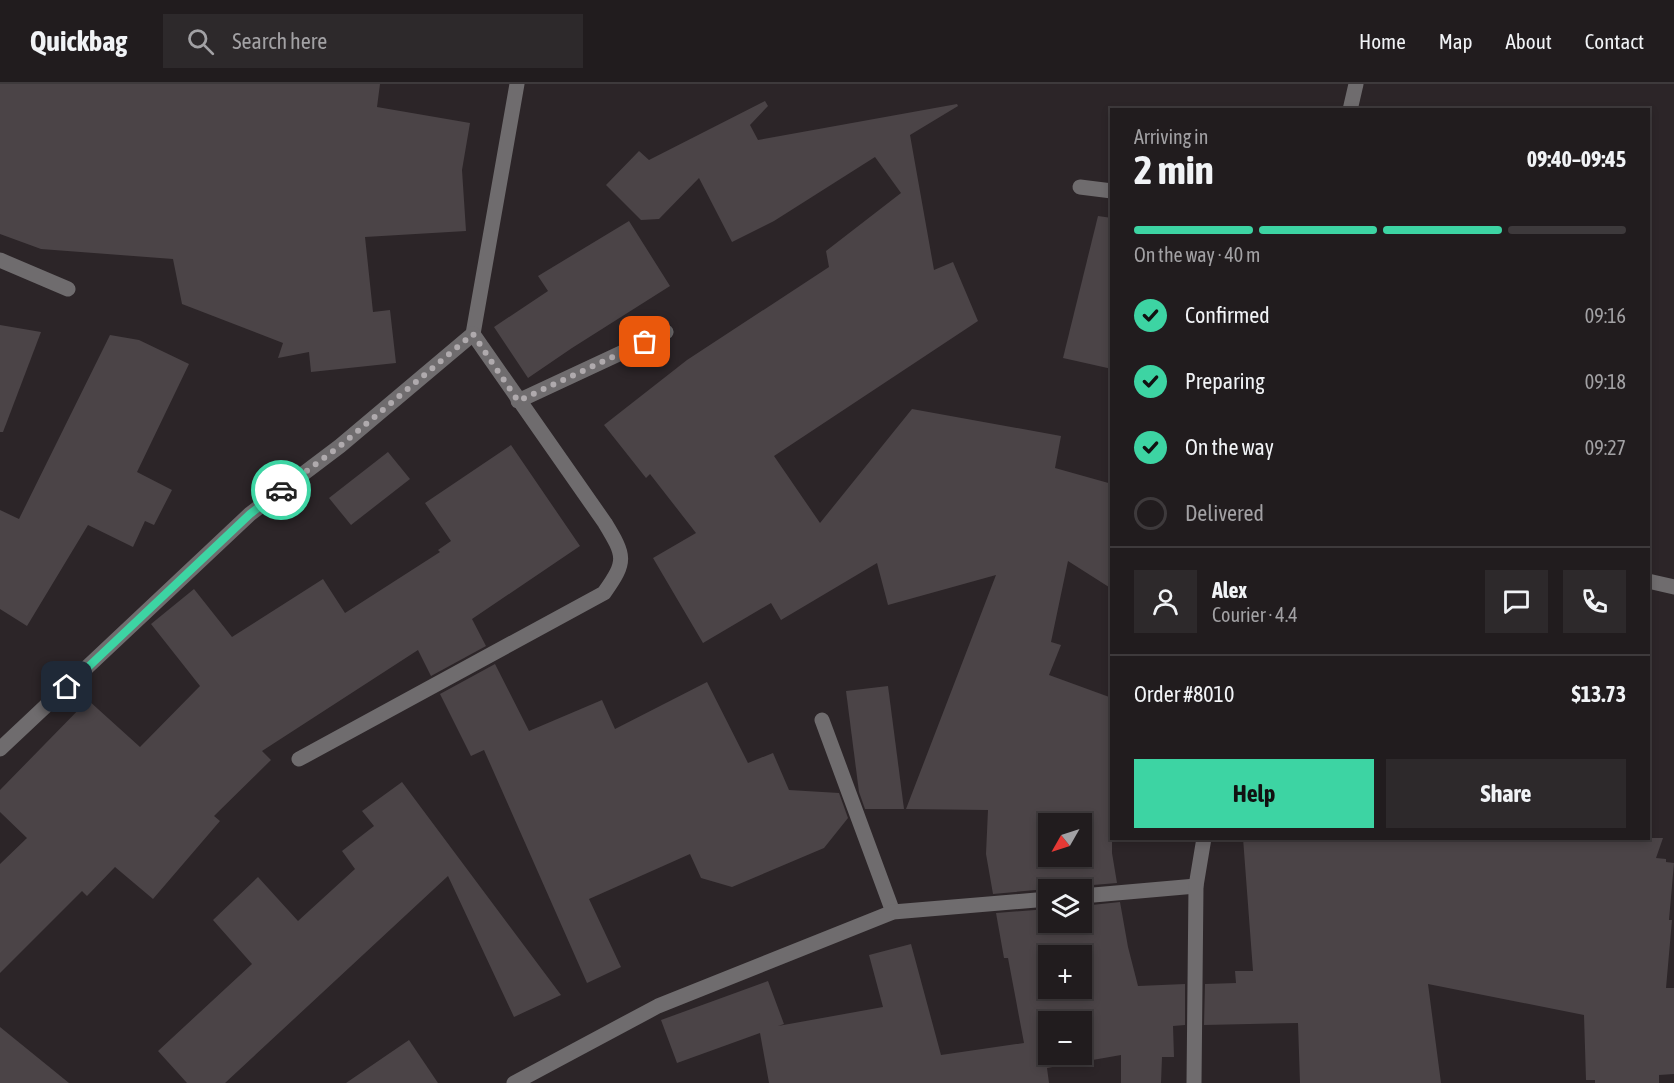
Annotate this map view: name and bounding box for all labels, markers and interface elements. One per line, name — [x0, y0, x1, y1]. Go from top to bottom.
search box — [163, 14, 583, 68]
text: Quickbag — [30, 25, 127, 57]
icon: search — [184, 25, 217, 58]
text: Search here — [232, 28, 327, 54]
text: Home — [1359, 29, 1406, 53]
text: Map — [1439, 29, 1473, 53]
text: About — [1506, 29, 1552, 53]
text: Contact — [1585, 29, 1644, 53]
text: Arriving in — [1134, 125, 1208, 148]
text: 09:40–09:45 — [1527, 146, 1626, 172]
text: 2 min — [1134, 148, 1214, 192]
text: On the way · 40 m — [1134, 243, 1260, 266]
icon: check — [1134, 299, 1167, 332]
text: Confirmed — [1185, 302, 1270, 328]
text: 09:16 — [1585, 304, 1626, 327]
pin — [619, 316, 670, 367]
icon: bag — [628, 325, 661, 358]
icon: check — [1134, 365, 1167, 398]
text: Preparing — [1185, 368, 1265, 394]
text: 09:18 — [1585, 370, 1626, 393]
icon: check — [1134, 431, 1167, 464]
text: On the way — [1185, 434, 1274, 460]
text: 09:27 — [1585, 436, 1626, 459]
courier — [251, 460, 311, 520]
icon: car — [265, 474, 298, 507]
text: Delivered — [1185, 500, 1264, 526]
button: person — [1134, 570, 1197, 633]
button: chat — [1485, 570, 1548, 633]
button: phone — [1563, 570, 1626, 633]
text: Alex — [1212, 577, 1247, 603]
text: Courier · 4.4 — [1212, 603, 1298, 626]
pin — [41, 661, 92, 712]
icon: home — [50, 670, 83, 703]
text: Order #8010 — [1134, 681, 1234, 707]
text: $13.73 — [1571, 681, 1626, 707]
button: Help — [1134, 759, 1374, 828]
button: Share — [1386, 759, 1626, 828]
north arrow — [1038, 813, 1092, 867]
map controls — [1038, 813, 1092, 1065]
button: layers — [1038, 879, 1092, 933]
button: + — [1038, 945, 1092, 999]
button: − — [1038, 1011, 1092, 1065]

